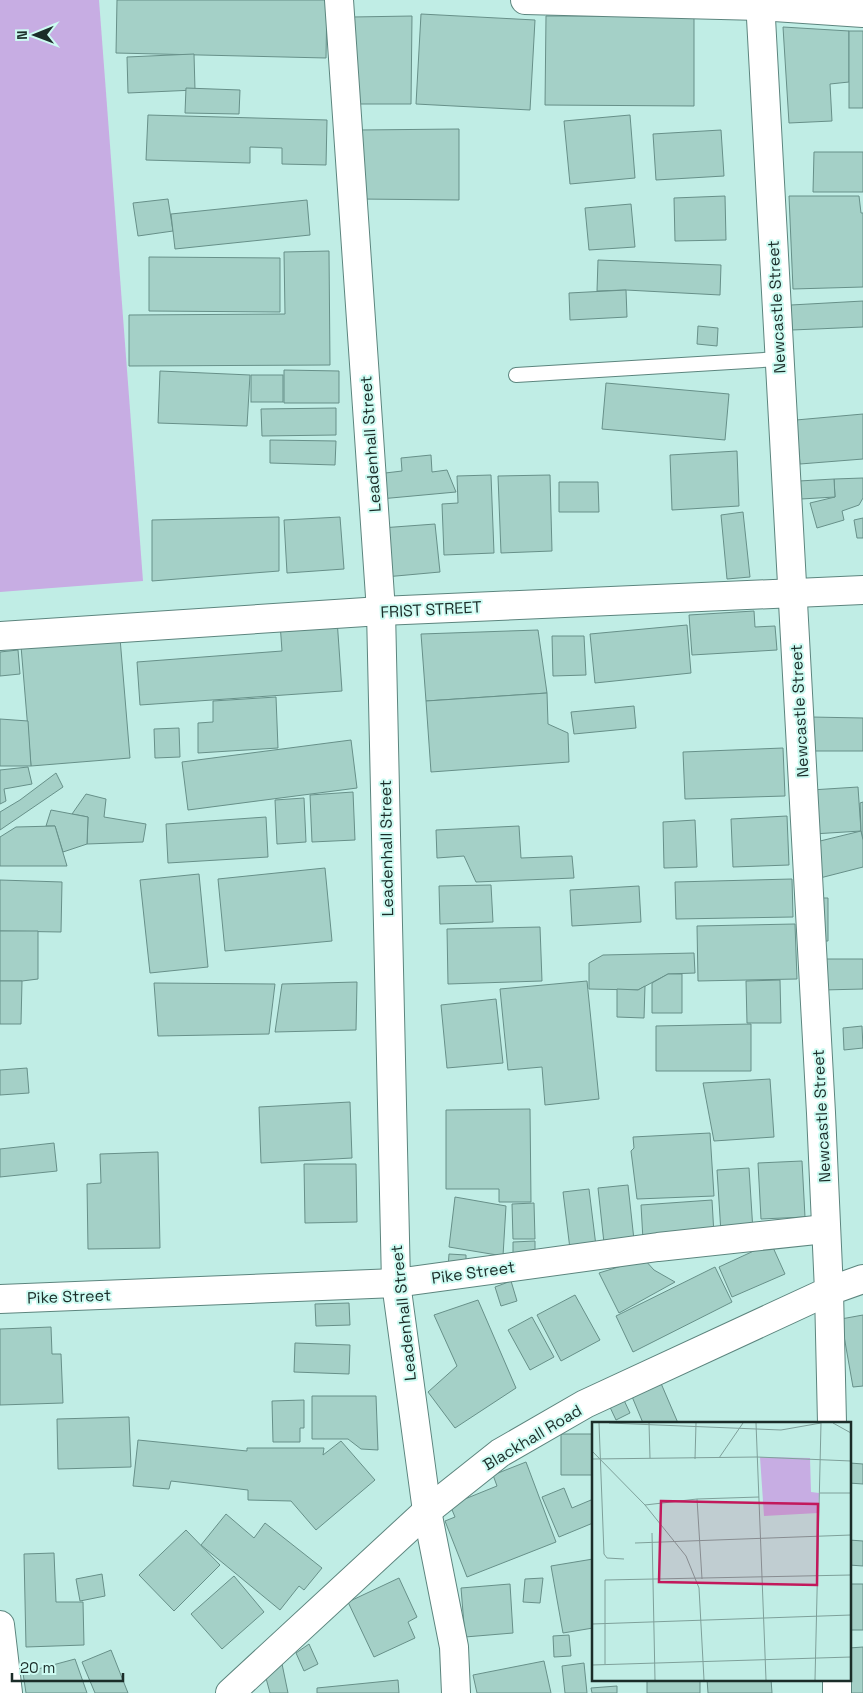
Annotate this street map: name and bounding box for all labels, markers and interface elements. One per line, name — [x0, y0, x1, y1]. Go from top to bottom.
north arrow — [10, 10, 60, 60]
text: N — [13, 30, 31, 40]
street label: Newcastle Street — [763, 240, 790, 374]
street label: Leadenhall Street — [355, 375, 386, 513]
street label: FRIST STREET — [380, 596, 482, 623]
street label: Newcastle Street — [786, 644, 813, 778]
street label: Leadenhall Street — [375, 780, 398, 916]
street label: Newcastle Street — [808, 1049, 835, 1183]
street label: Leadenhall Street — [386, 1244, 421, 1382]
street label: Pike Street — [430, 1256, 516, 1289]
street label: Pike Street — [27, 1285, 111, 1308]
street label: Blackhall Road — [479, 1400, 586, 1475]
inset map — [592, 1422, 850, 1680]
scale bar — [12, 1650, 124, 1682]
text: 20 m — [20, 1658, 55, 1677]

